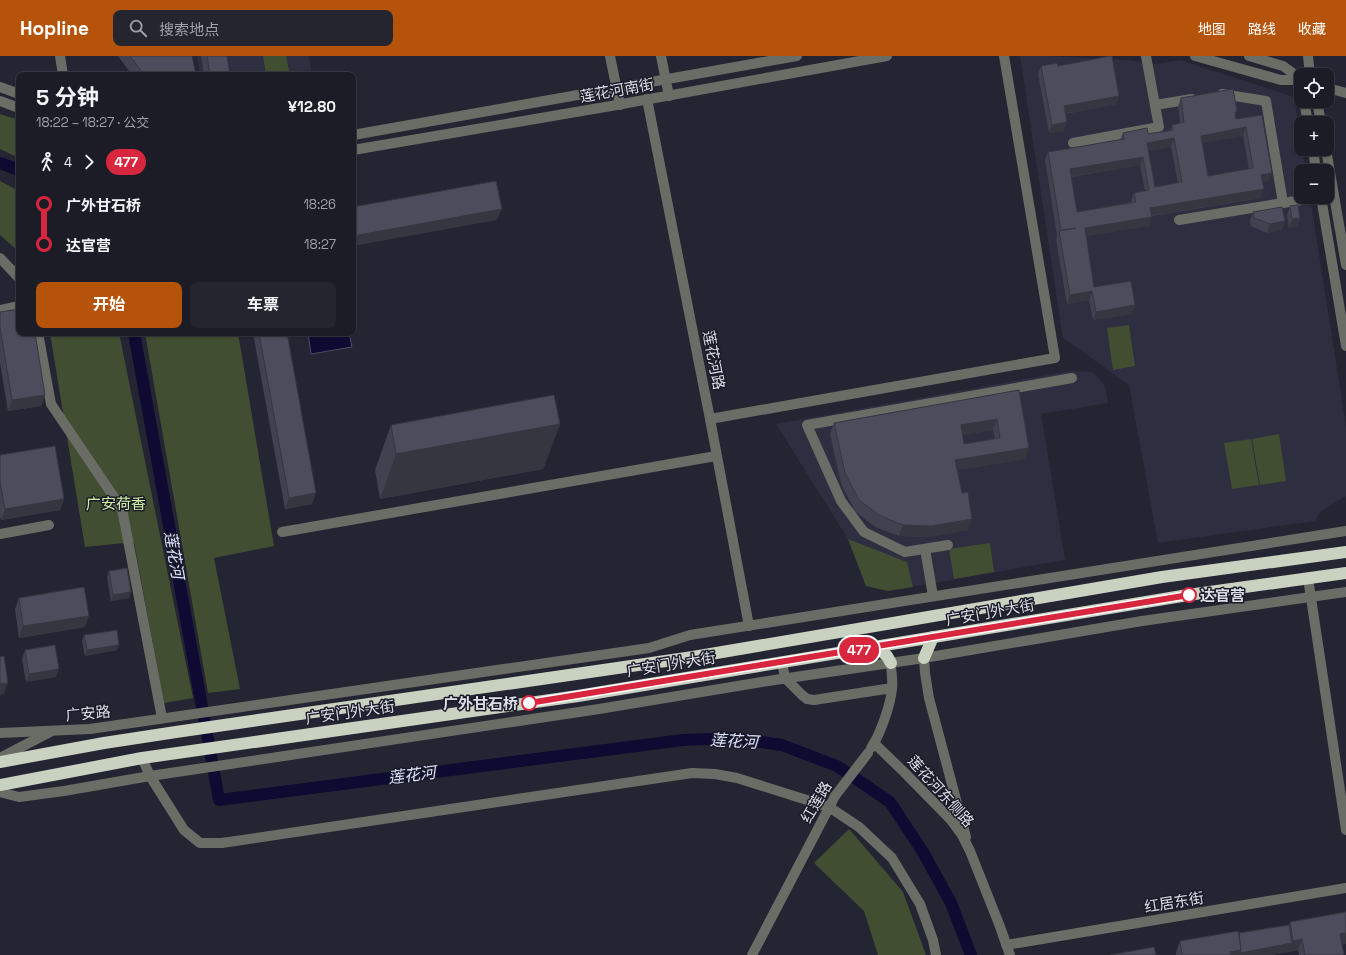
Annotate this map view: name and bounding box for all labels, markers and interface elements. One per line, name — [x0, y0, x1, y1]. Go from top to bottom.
search box — [113, 10, 393, 46]
text: Hopline — [20, 16, 89, 41]
icon: search — [127, 17, 149, 39]
text: 搜索地点 — [159, 20, 219, 39]
text: 地图 — [1198, 20, 1226, 38]
text: 路线 — [1248, 20, 1276, 38]
text: 收藏 — [1298, 20, 1326, 38]
map controls — [1294, 68, 1334, 204]
button: locate — [1294, 68, 1334, 108]
street label: 莲花河南街 — [578, 74, 656, 106]
text: 5 分钟 — [36, 83, 99, 111]
text: ¥12.80 — [288, 97, 336, 116]
text: 18:22 – 18:27 · 公交 — [36, 114, 149, 131]
button: + — [1294, 116, 1334, 156]
icon: walk — [36, 151, 58, 173]
icon: forward — [78, 151, 100, 173]
text: 477 — [114, 153, 138, 171]
text: 4 — [64, 154, 72, 171]
button: − — [1294, 164, 1334, 204]
text: 广外甘石桥 — [66, 196, 141, 215]
text: 18:26 — [303, 196, 336, 213]
text: 达官营 — [66, 236, 111, 255]
text: 18:27 — [304, 236, 336, 253]
button: 开始 — [36, 282, 182, 328]
button: 车票 — [190, 282, 336, 328]
street label: 莲花河路 — [699, 329, 729, 391]
park label: 广安荷香 — [86, 494, 146, 513]
water label: 莲花河 — [159, 530, 189, 583]
place label: 达官营 — [1200, 586, 1245, 605]
marker: 达官营 — [1181, 587, 1197, 603]
street label: 广安门外大街 — [944, 595, 1036, 629]
line badge: 477 — [836, 637, 882, 663]
text: 477 — [847, 641, 871, 659]
street label: 广安门外大街 — [625, 648, 717, 680]
place label: 广外甘石桥 — [443, 694, 518, 713]
marker: 广外甘石桥 — [521, 695, 537, 711]
street label: 广安门外大街 — [304, 696, 396, 728]
street label: 广安路 — [65, 702, 111, 724]
water label: 莲花河 — [709, 729, 762, 753]
street label: 莲花河东侧路 — [904, 751, 978, 831]
water label: 莲花河 — [387, 761, 440, 788]
street label: 红莲路 — [797, 778, 835, 826]
street label: 红居东街 — [1143, 888, 1205, 916]

